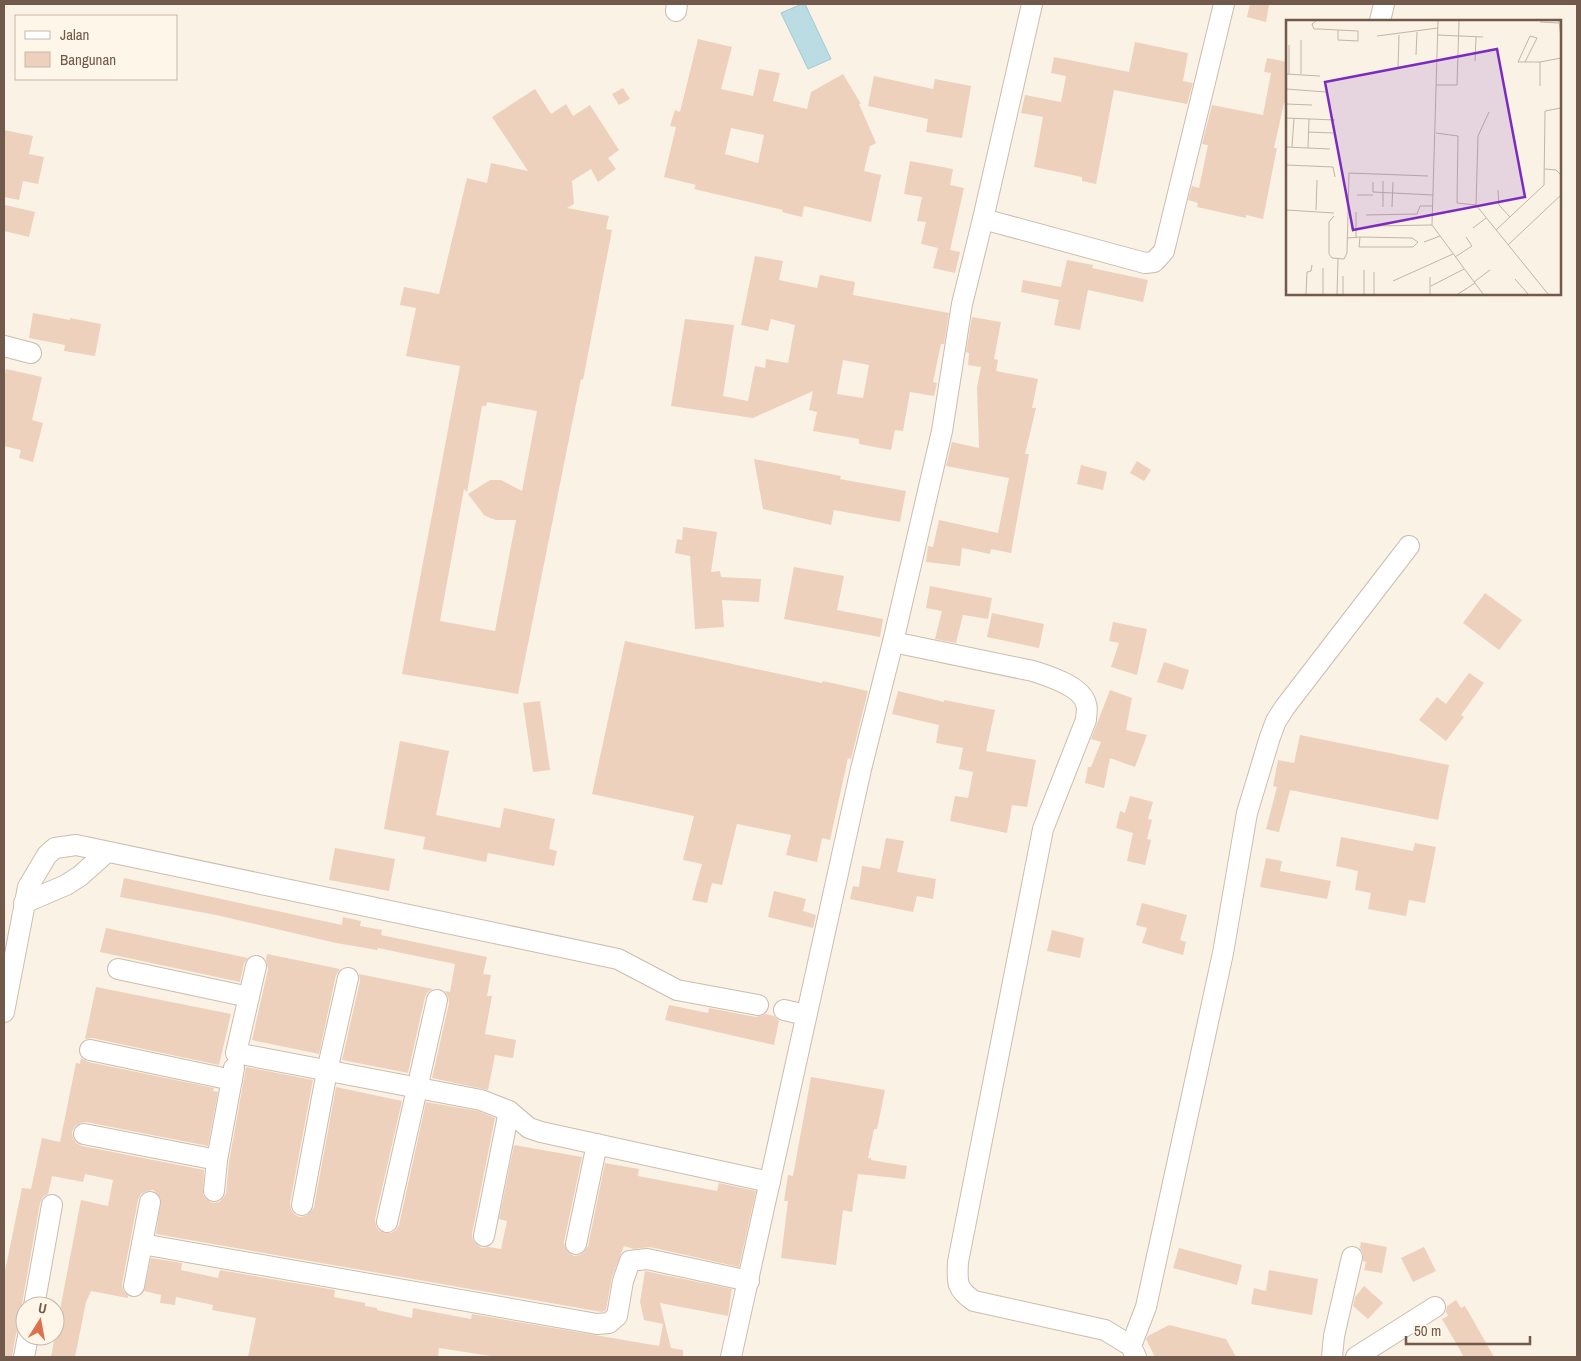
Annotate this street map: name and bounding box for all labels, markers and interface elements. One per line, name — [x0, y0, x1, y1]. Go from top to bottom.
legend — [15, 15, 178, 80]
inset map — [1286, 20, 1561, 295]
text: Jalan — [60, 24, 89, 45]
text: Bangunan — [60, 49, 116, 70]
north arrow — [15, 1296, 65, 1346]
text: U — [37, 1299, 48, 1318]
scale bar — [1406, 1314, 1530, 1346]
text: 50 m — [1414, 1320, 1441, 1341]

